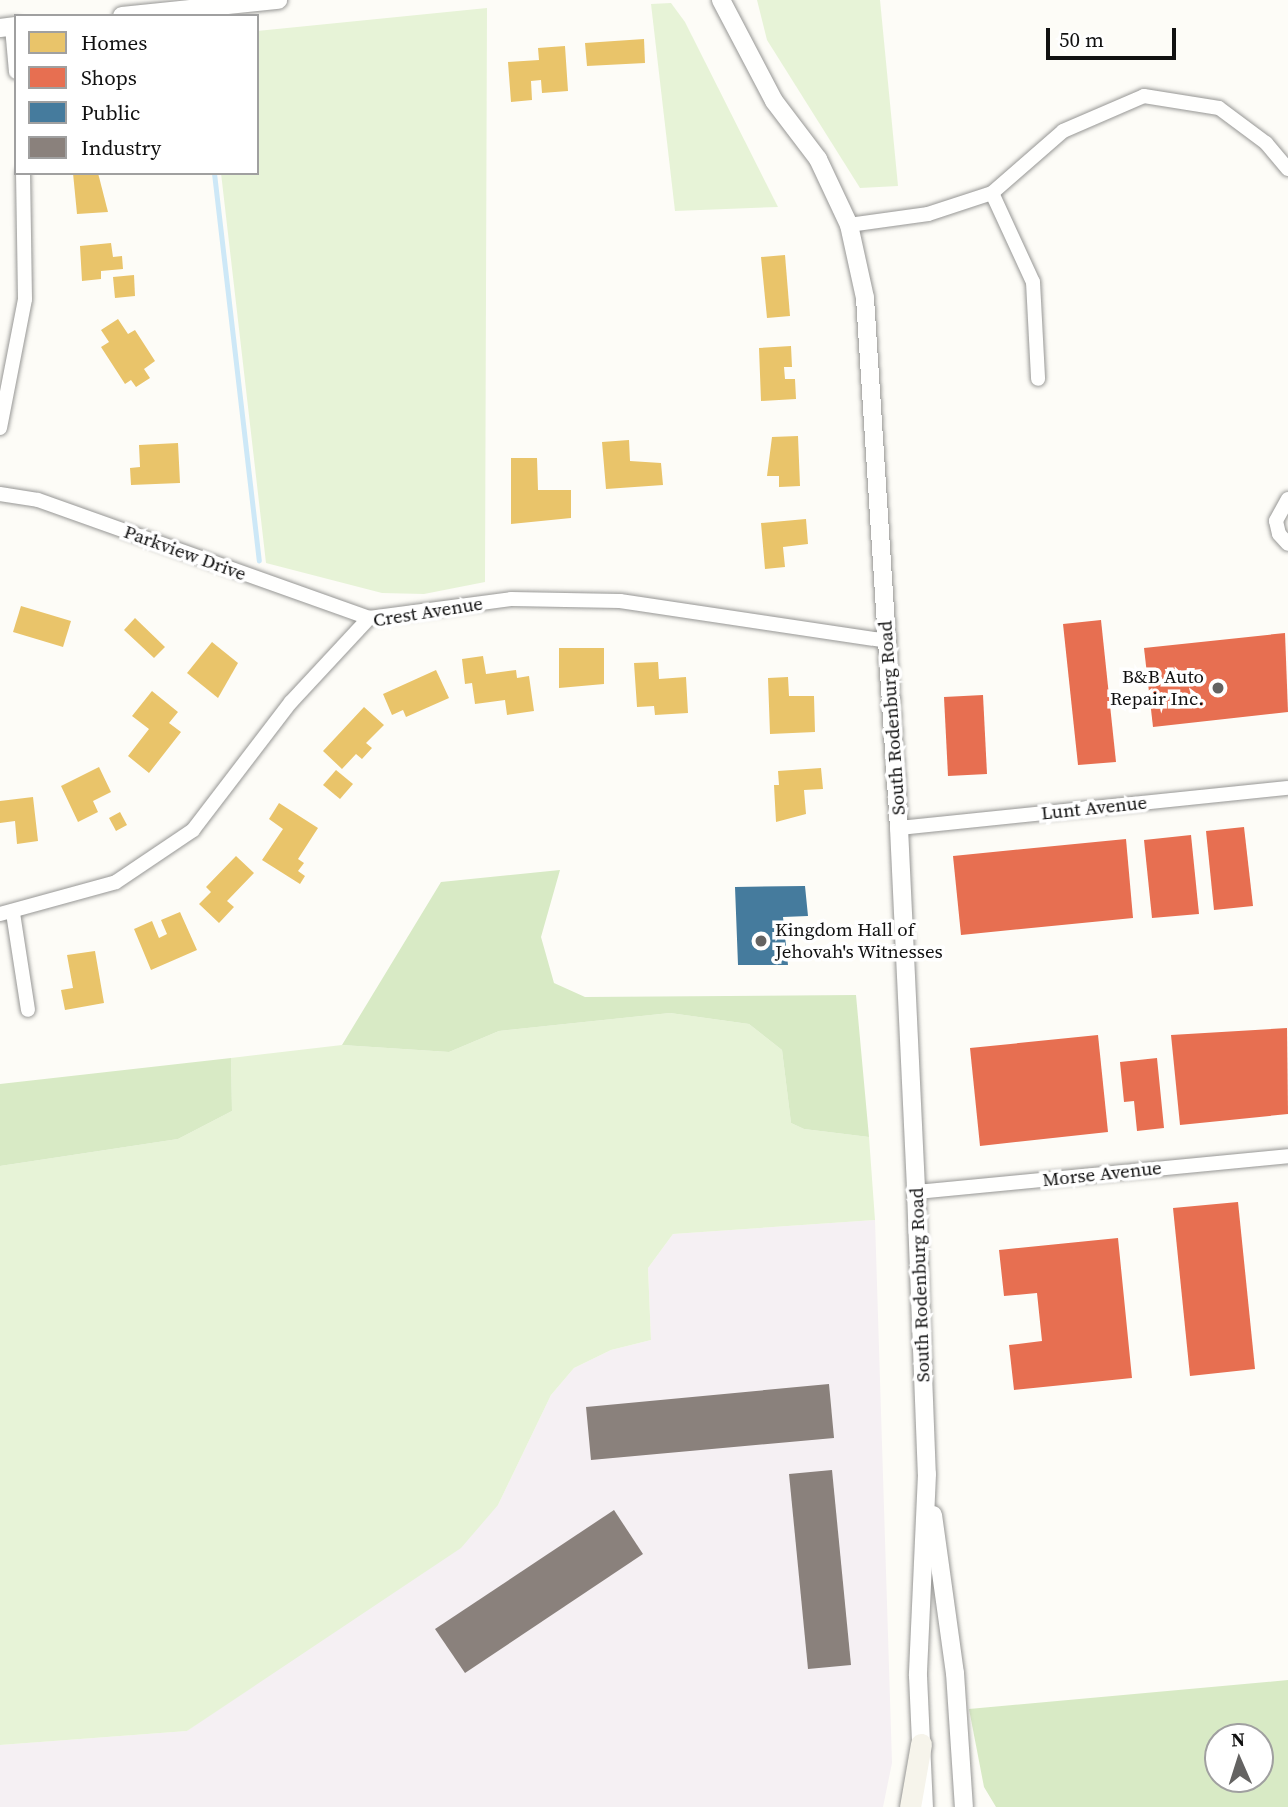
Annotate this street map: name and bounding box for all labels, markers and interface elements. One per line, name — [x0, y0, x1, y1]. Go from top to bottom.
legend — [14, 14, 259, 175]
scale bar — [1050, 14, 1180, 58]
text: 50 m — [1059, 25, 1104, 54]
text: Homes — [81, 28, 147, 57]
text: Shops — [81, 63, 137, 92]
text: Public — [81, 98, 140, 127]
text: Industry — [81, 133, 161, 162]
street label: Parkview Drive — [121, 520, 249, 586]
street label: Crest Avenue — [372, 592, 484, 632]
street label: South Rodenburg Road — [874, 620, 910, 816]
place label: B&B Auto Repair Inc. — [1110, 666, 1204, 710]
marker: B&B Auto Repair Inc. — [1210, 680, 1226, 696]
street label: Lunt Avenue — [1040, 791, 1148, 825]
place label: Kingdom Hall of Jehovah's Witnesses — [775, 919, 943, 963]
marker: Kingdom Hall of Jehovah's Witnesses — [753, 933, 769, 949]
street label: Morse Avenue — [1041, 1156, 1163, 1192]
street label: South Rodenburg Road — [905, 1187, 935, 1383]
north arrow — [1204, 1723, 1274, 1793]
text: N — [1230, 1726, 1246, 1752]

